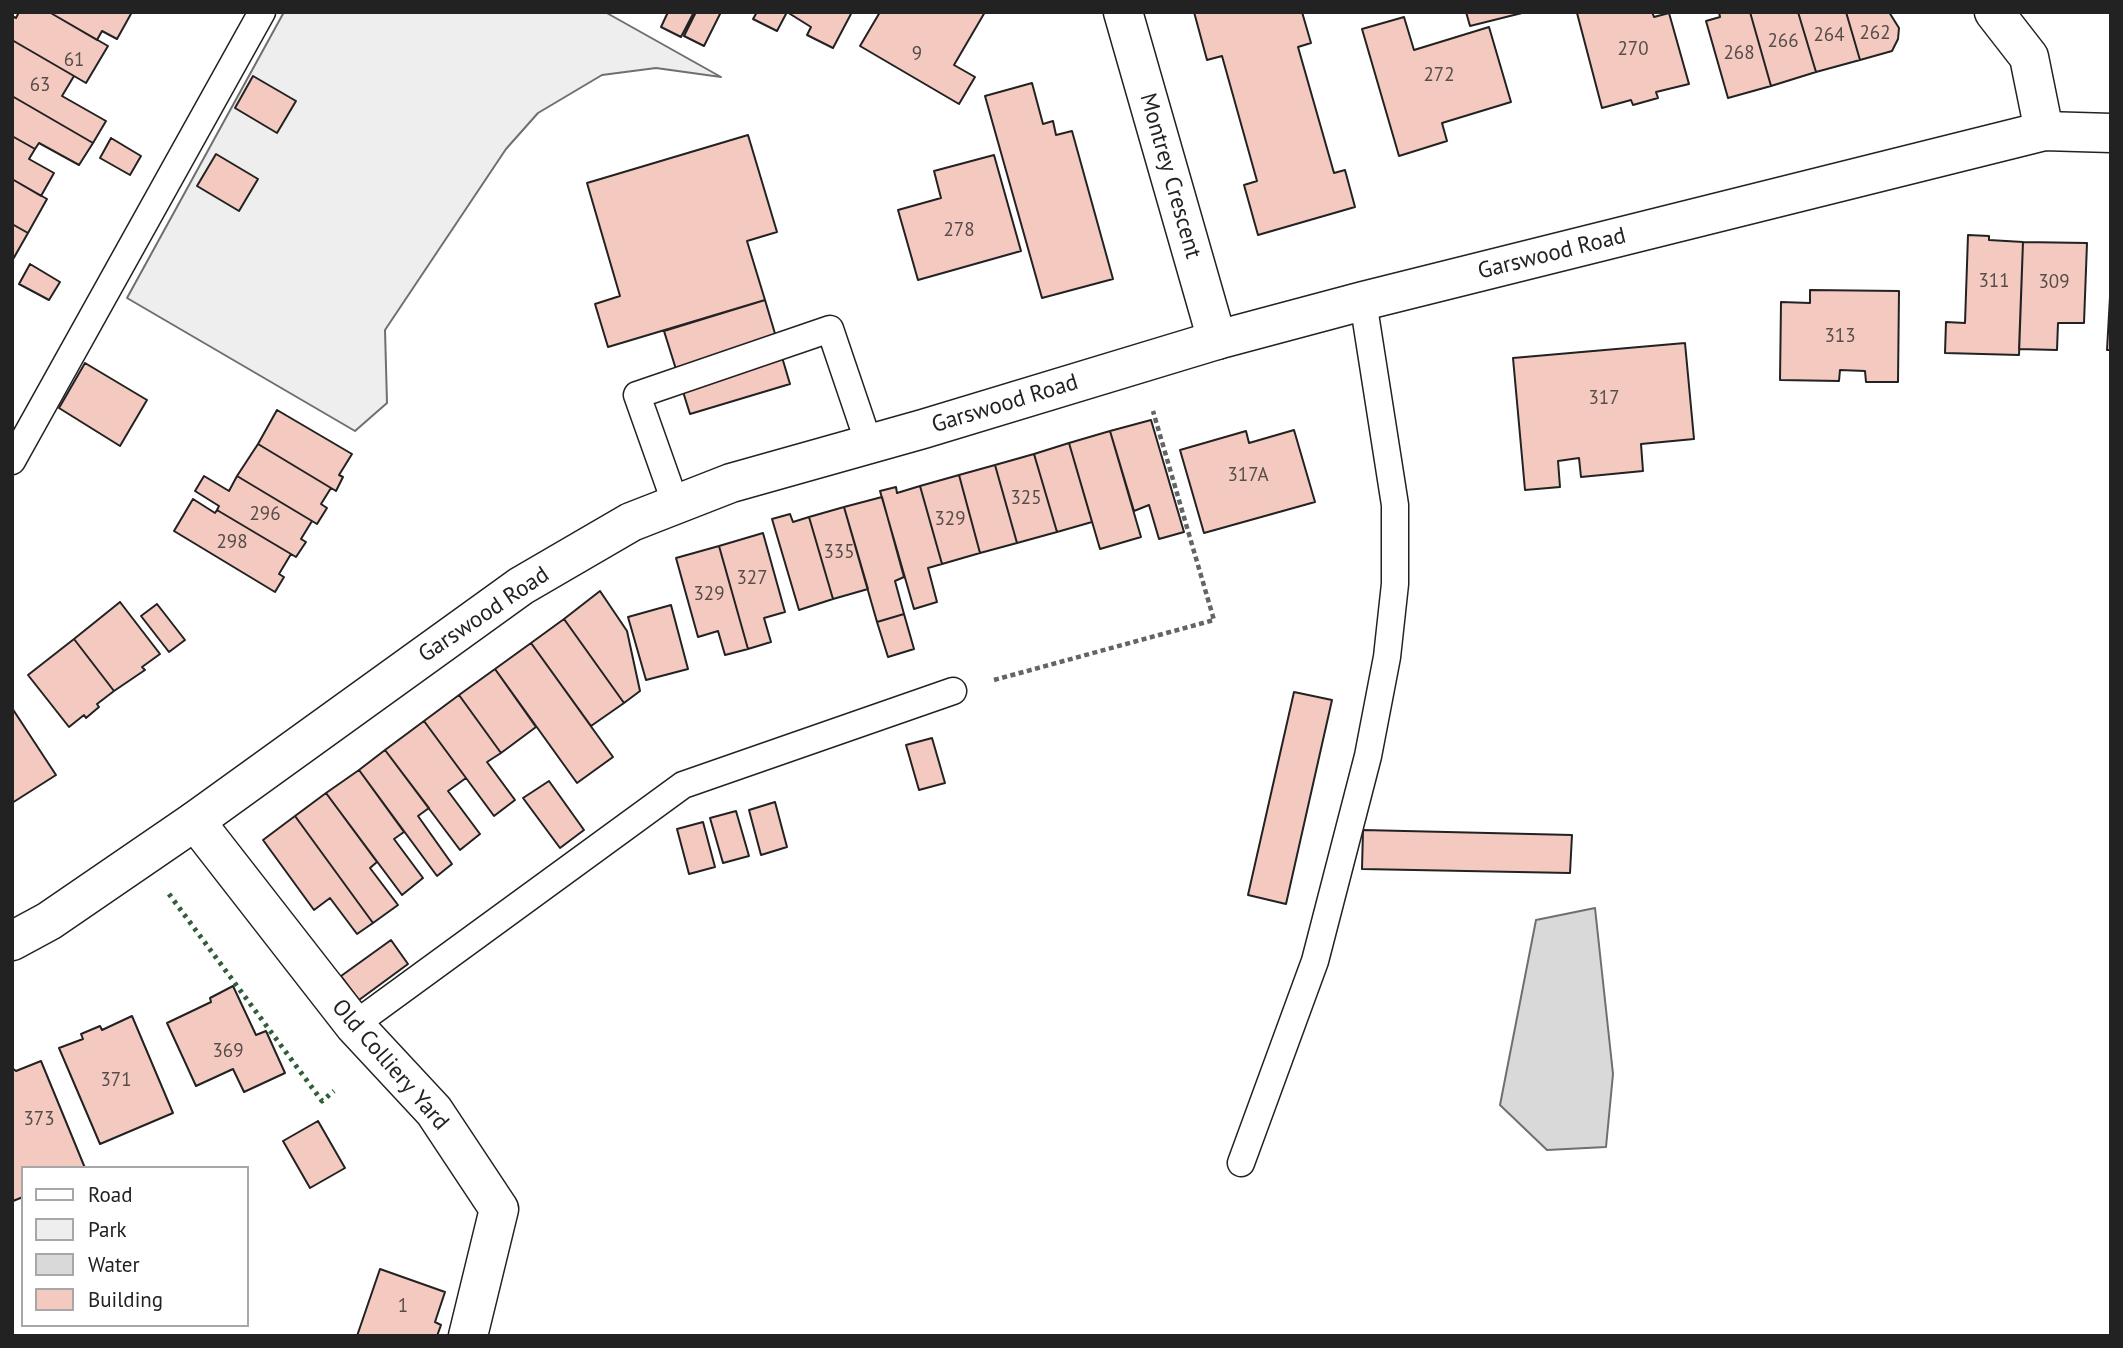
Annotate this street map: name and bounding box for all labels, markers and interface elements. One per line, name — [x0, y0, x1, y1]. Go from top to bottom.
house number: 262 — [1859, 23, 1891, 45]
house number: 264 — [1813, 25, 1845, 47]
house number: 266 — [1767, 31, 1799, 53]
house number: 270 — [1617, 39, 1649, 61]
house number: 268 — [1723, 43, 1755, 65]
house number: 9 — [912, 44, 922, 66]
house number: 61 — [64, 50, 84, 72]
house number: 272 — [1423, 65, 1455, 87]
house number: 63 — [30, 75, 50, 97]
street label: Montrey Crescent — [1133, 90, 1207, 262]
house number: 278 — [943, 220, 975, 242]
street label: Garswood Road — [1475, 222, 1629, 286]
house number: 311 — [1978, 271, 2010, 293]
house number: 309 — [2038, 272, 2070, 294]
house number: 313 — [1824, 326, 1856, 348]
street label: Garswood Road — [929, 369, 1081, 439]
house number: 317 — [1588, 388, 1620, 410]
house number: 317A — [1227, 465, 1269, 487]
house number: 325 — [1010, 488, 1042, 510]
house number: 296 — [249, 504, 281, 526]
house number: 329 — [934, 509, 966, 531]
house number: 298 — [216, 532, 248, 554]
house number: 335 — [823, 542, 855, 564]
street label: Garswood Road — [413, 561, 555, 669]
house number: 327 — [736, 568, 768, 590]
house number: 329 — [693, 584, 725, 606]
street label: Old Colliery Yard — [326, 994, 454, 1136]
house number: 369 — [212, 1041, 244, 1063]
house number: 371 — [100, 1070, 132, 1092]
house number: 373 — [23, 1109, 55, 1131]
legend — [21, 1166, 248, 1327]
text: Road — [88, 1181, 132, 1208]
text: Park — [88, 1216, 127, 1243]
text: Water — [88, 1251, 140, 1278]
text: Building — [88, 1286, 163, 1313]
house number: 1 — [398, 1296, 408, 1318]

